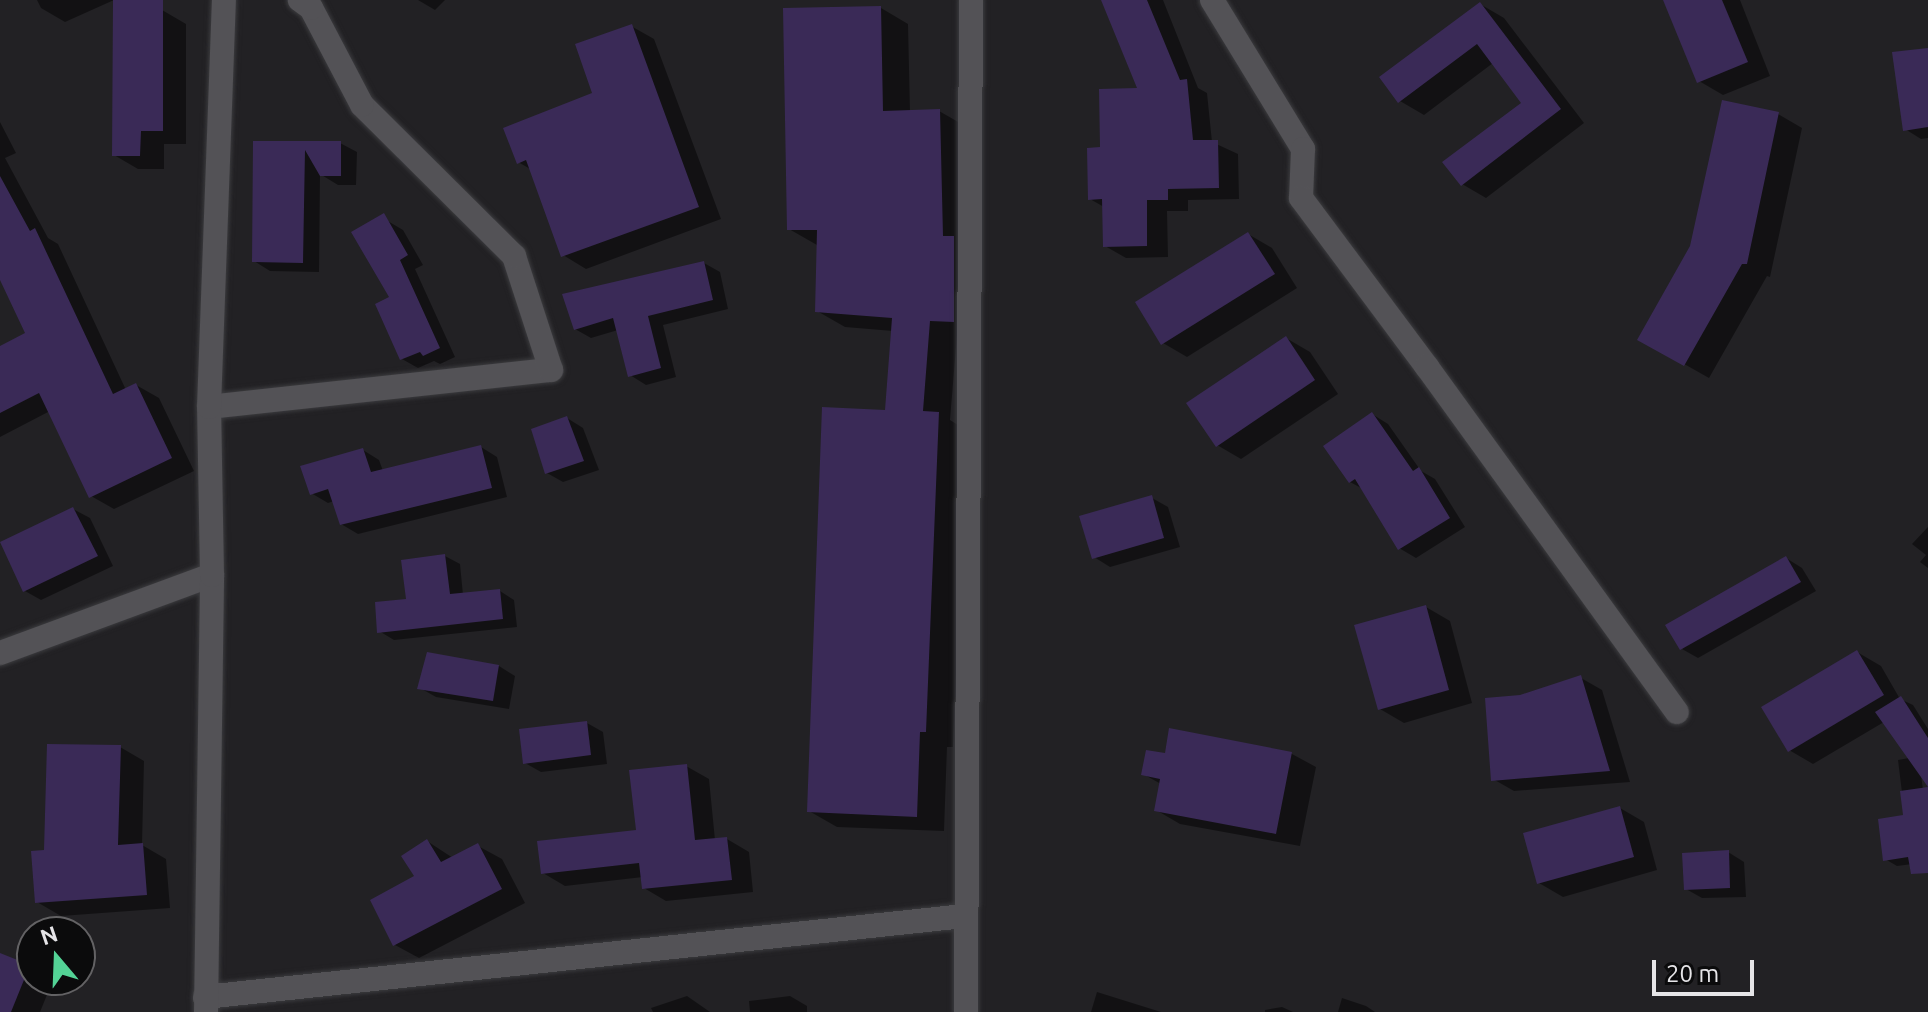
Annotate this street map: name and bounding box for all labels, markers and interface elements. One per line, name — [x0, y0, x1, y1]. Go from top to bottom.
north arrow — [16, 916, 96, 996]
text: N — [37, 920, 61, 949]
scale bar — [1656, 944, 1758, 994]
text: 20 m — [1666, 960, 1719, 987]

